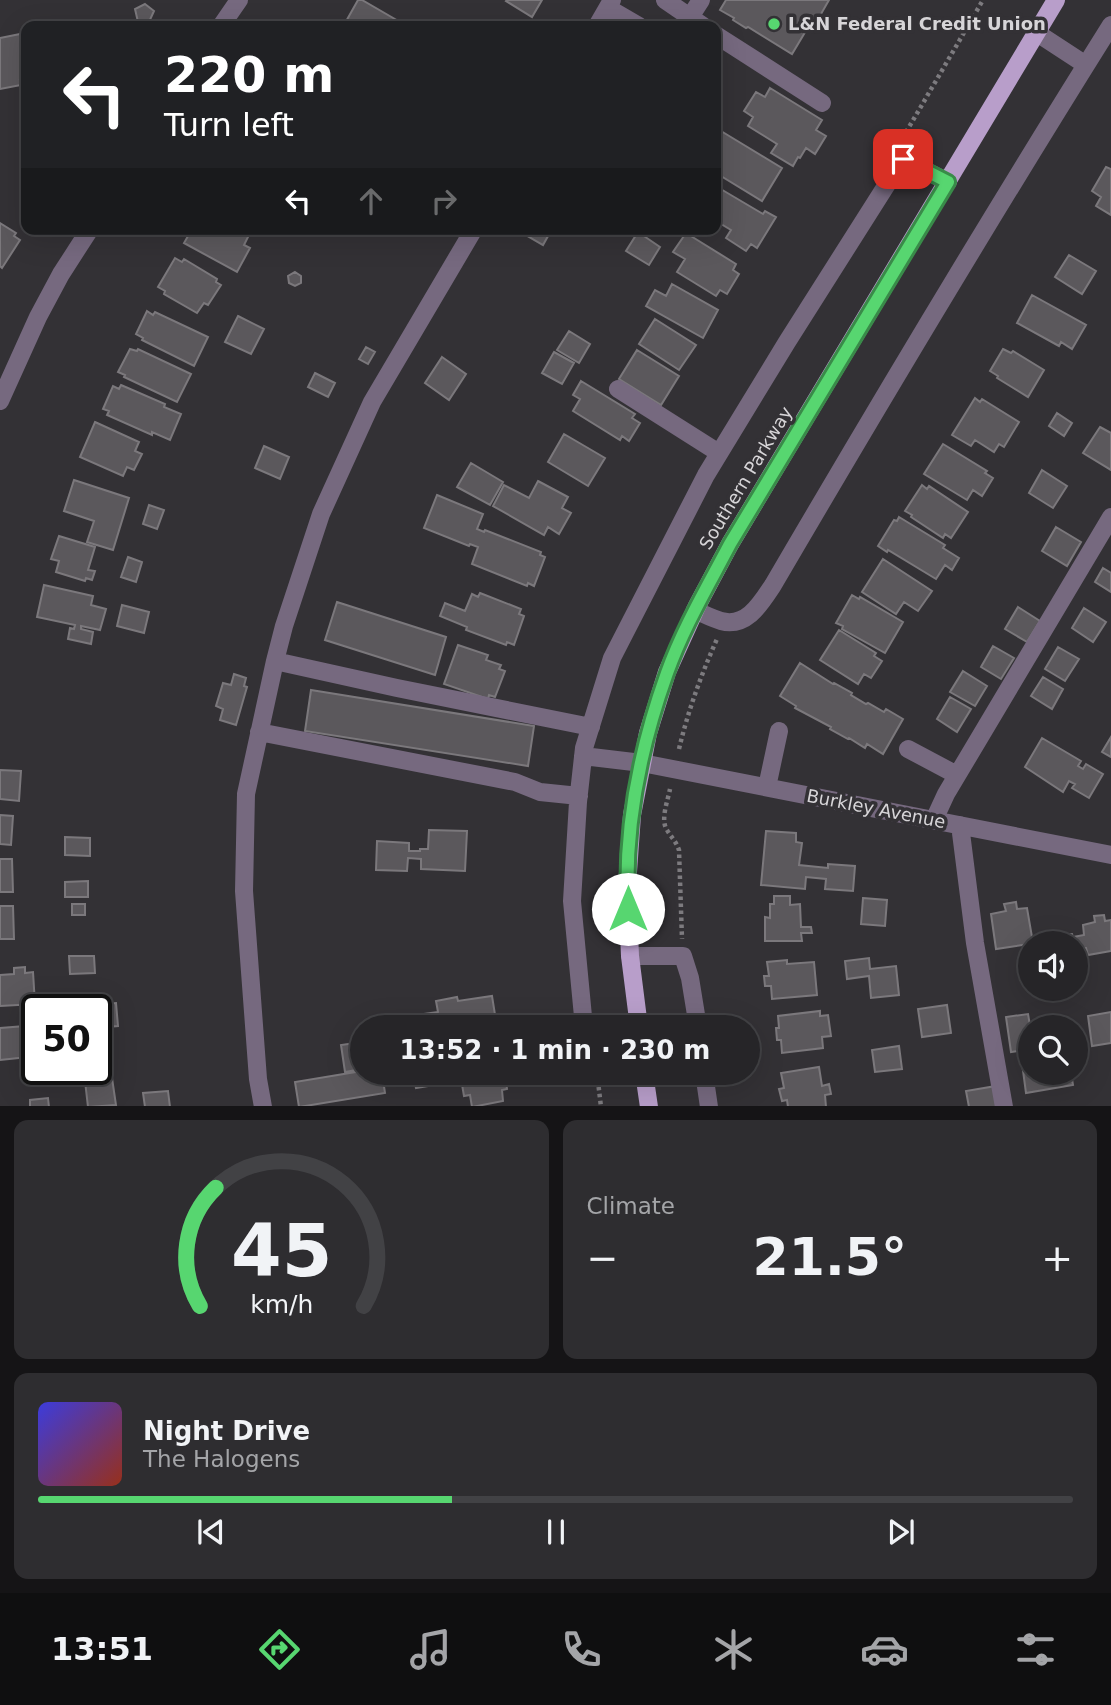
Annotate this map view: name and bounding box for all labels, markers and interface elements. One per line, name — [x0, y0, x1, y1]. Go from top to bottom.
place label: L&N Federal Credit Union — [788, 13, 1046, 34]
marker: L&N Federal Credit Union — [766, 16, 782, 32]
text: 220 m — [164, 47, 334, 104]
icon: left — [49, 49, 140, 140]
text: Turn left — [164, 106, 294, 144]
pin — [873, 129, 933, 189]
icon: arrive — [884, 140, 922, 178]
icon: left — [279, 182, 317, 220]
icon: ahead — [352, 182, 390, 220]
icon: right — [425, 182, 463, 220]
street label: Southern Parkway — [695, 402, 797, 553]
street label: Burkley Avenue — [805, 785, 947, 832]
position arrow — [591, 872, 665, 946]
map controls — [1018, 931, 1088, 1085]
button: sound — [1018, 931, 1088, 1001]
speed limit sign: 50 — [21, 994, 112, 1085]
button: search — [1018, 1015, 1088, 1085]
text: 13:52 · 1 min · 230 m — [400, 1035, 710, 1065]
text: Climate — [587, 1193, 675, 1219]
text: 45 — [231, 1208, 332, 1293]
text: 21.5° — [753, 1227, 907, 1287]
text: − — [587, 1236, 618, 1280]
text: + — [1041, 1236, 1073, 1280]
text: km/h — [250, 1289, 313, 1318]
text: Night Drive — [143, 1416, 310, 1446]
text: The Halogens — [143, 1446, 300, 1472]
icon: previous — [192, 1513, 230, 1551]
icon: pause — [537, 1513, 575, 1551]
icon: next — [882, 1513, 920, 1551]
icon: directions — [255, 1625, 304, 1674]
icon: music — [406, 1625, 455, 1674]
icon: phone — [557, 1625, 606, 1674]
icon: climate — [709, 1625, 758, 1674]
icon: car — [860, 1625, 909, 1674]
icon: filters — [1011, 1625, 1060, 1674]
text: 13:51 — [51, 1630, 153, 1668]

